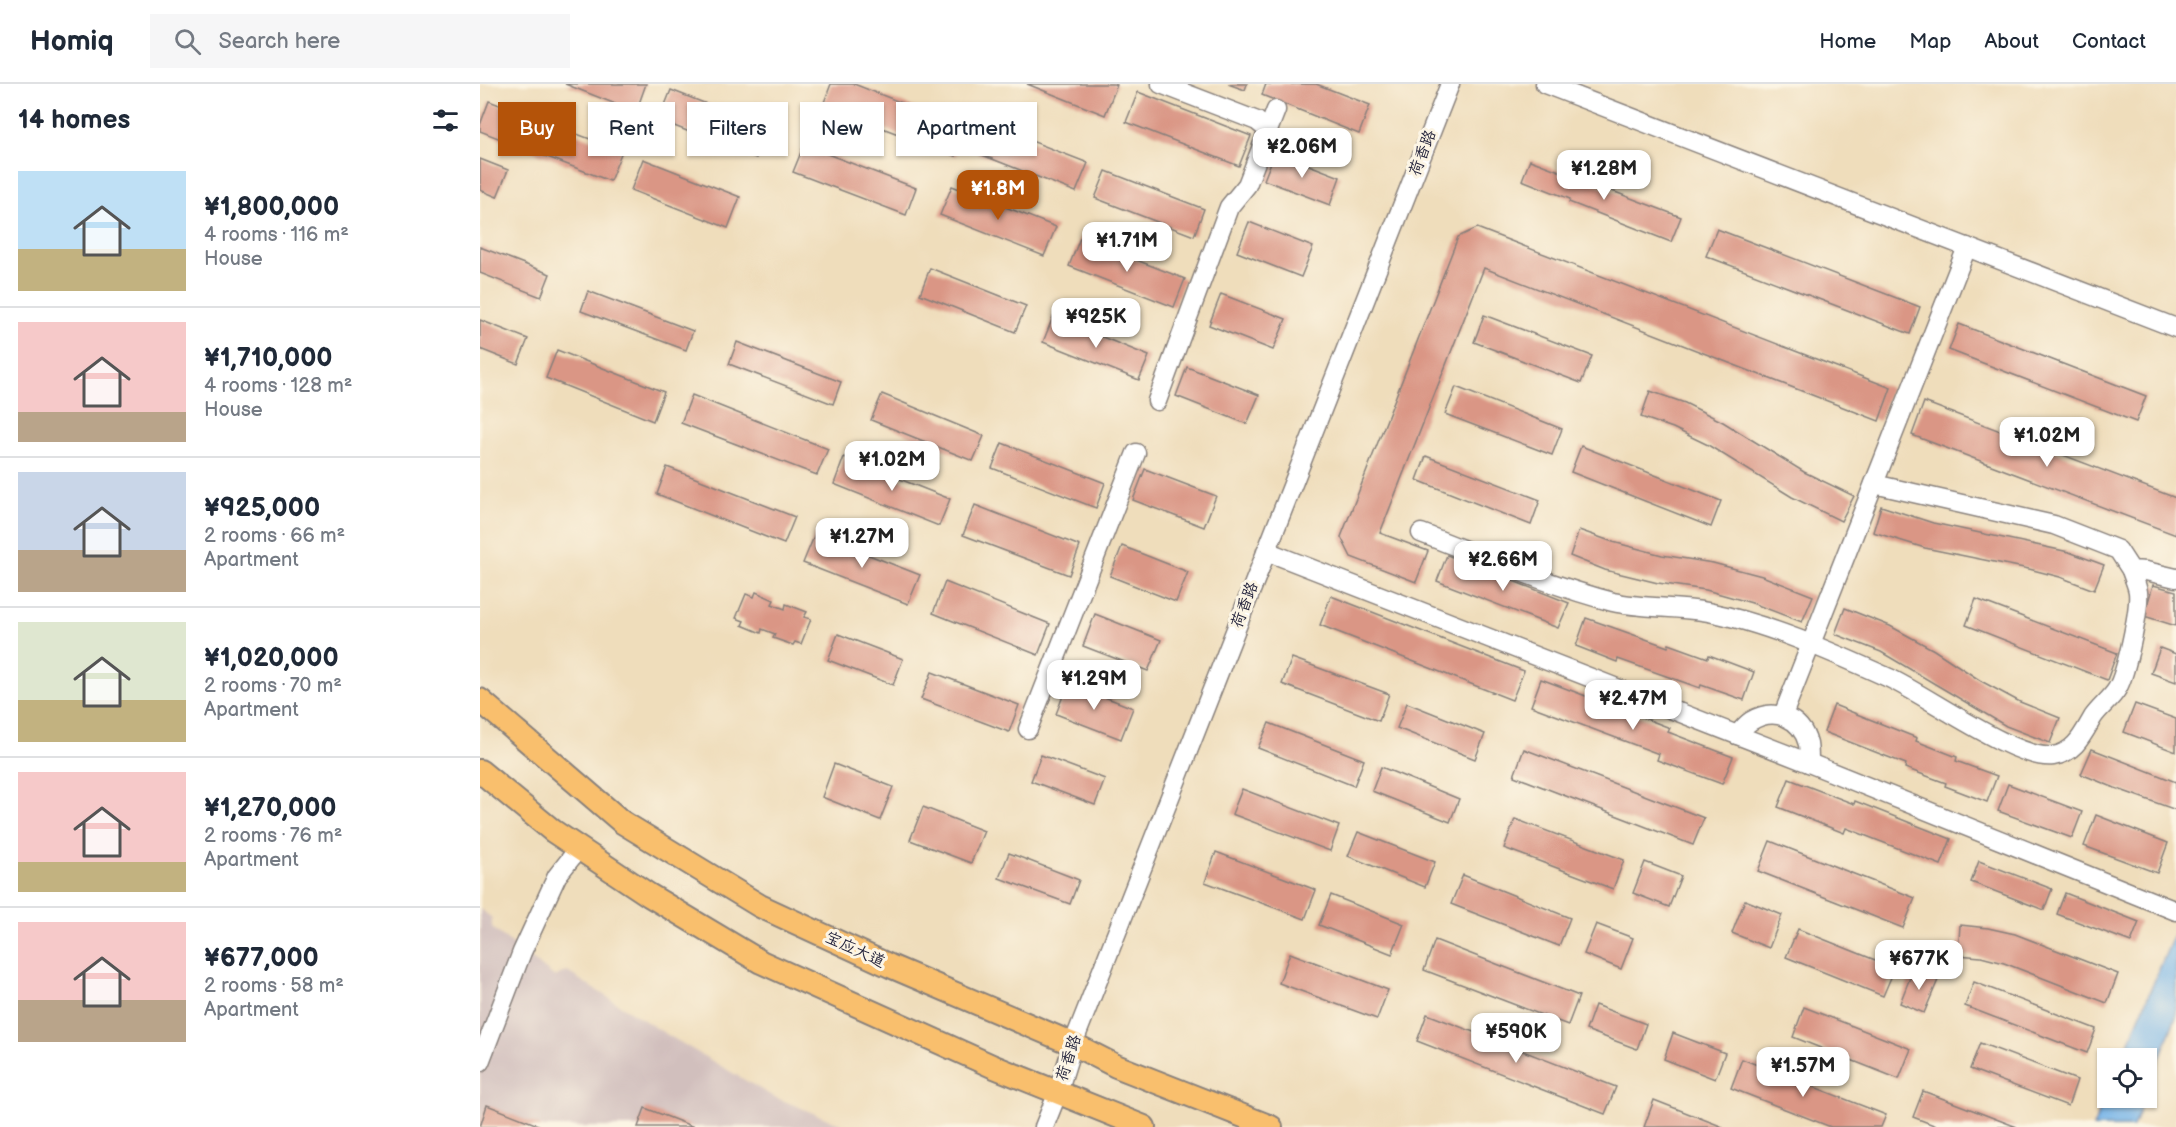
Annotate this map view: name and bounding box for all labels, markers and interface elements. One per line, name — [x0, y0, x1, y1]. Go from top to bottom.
search box — [150, 14, 570, 68]
text: Homiq — [30, 25, 114, 58]
icon: search — [171, 25, 204, 58]
text: Search here — [219, 28, 340, 55]
text: Home — [1819, 29, 1876, 54]
text: Map — [1909, 29, 1951, 54]
text: About — [1984, 29, 2039, 54]
text: Contact — [2072, 29, 2146, 54]
chip: Buy — [498, 102, 576, 156]
chip: Rent — [588, 102, 675, 156]
chip: Filters — [687, 102, 788, 156]
chip: New — [800, 102, 884, 156]
chip: Apartment — [896, 102, 1037, 156]
icon: filters — [429, 104, 462, 137]
text: 14 homes — [18, 105, 130, 136]
street label: 荷香路 — [1406, 127, 1440, 179]
pin: ¥2.06M — [1253, 128, 1351, 179]
text: ¥2.06M — [1267, 135, 1337, 159]
pin: ¥1.28M — [1555, 150, 1653, 201]
text: ¥1.28M — [1571, 157, 1637, 181]
pin: ¥1.8M — [956, 170, 1040, 221]
text: ¥1.8M — [971, 177, 1025, 201]
text: ¥1,800,000 — [204, 192, 339, 223]
icon: home — [66, 195, 138, 267]
pin: ¥1.71M — [1078, 222, 1176, 273]
text: 4 rooms · 116 m² — [204, 223, 349, 247]
text: ¥1.71M — [1096, 229, 1158, 253]
text: House — [204, 247, 263, 271]
pin: ¥925K — [1054, 298, 1138, 349]
text: ¥925K — [1065, 305, 1127, 329]
text: ¥1,710,000 — [204, 343, 333, 374]
icon: home — [66, 346, 138, 418]
text: 4 rooms · 128 m² — [204, 374, 352, 398]
text: House — [204, 398, 263, 422]
pin: ¥1.02M — [1998, 417, 2096, 468]
text: ¥1.02M — [2014, 424, 2080, 448]
pin: ¥1.02M — [843, 441, 941, 492]
text: ¥1.02M — [859, 448, 925, 472]
text: ¥925,000 — [204, 493, 320, 524]
icon: home — [66, 496, 138, 568]
pin: ¥1.27M — [813, 518, 911, 569]
text: 2 rooms · 66 m² — [204, 524, 345, 548]
text: ¥1.27M — [830, 525, 894, 549]
pin: ¥2.66M — [1454, 541, 1552, 592]
text: Apartment — [204, 548, 299, 572]
text: ¥2.66M — [1468, 548, 1538, 572]
street label: 荷香路 — [1228, 579, 1262, 631]
text: ¥1,020,000 — [204, 643, 339, 674]
icon: home — [66, 646, 138, 718]
pin: ¥1.29M — [1045, 660, 1143, 711]
text: ¥1.29M — [1061, 667, 1127, 691]
text: 2 rooms · 70 m² — [204, 674, 342, 698]
pin: ¥2.47M — [1584, 680, 1682, 731]
text: ¥2.47M — [1599, 687, 1667, 711]
text: Apartment — [204, 698, 299, 722]
text: ¥1,270,000 — [204, 793, 337, 824]
icon: home — [66, 796, 138, 868]
text: 2 rooms · 76 m² — [204, 824, 342, 848]
text: Apartment — [204, 848, 299, 872]
street label: 宝应大道 — [822, 928, 888, 972]
pin: ¥677K — [1877, 940, 1961, 991]
text: ¥677,000 — [204, 943, 319, 974]
icon: home — [66, 946, 138, 1018]
text: ¥677K — [1889, 947, 1949, 971]
text: 2 rooms · 58 m² — [204, 974, 344, 998]
text: Apartment — [204, 998, 299, 1022]
pin: ¥590K — [1474, 1013, 1558, 1064]
text: ¥590K — [1485, 1020, 1547, 1044]
street label: 荷香路 — [1053, 1032, 1085, 1084]
pin: ¥1.57M — [1754, 1047, 1852, 1098]
map controls — [2097, 1048, 2157, 1108]
button: locate — [2097, 1048, 2157, 1108]
text: ¥1.57M — [1771, 1054, 1835, 1078]

